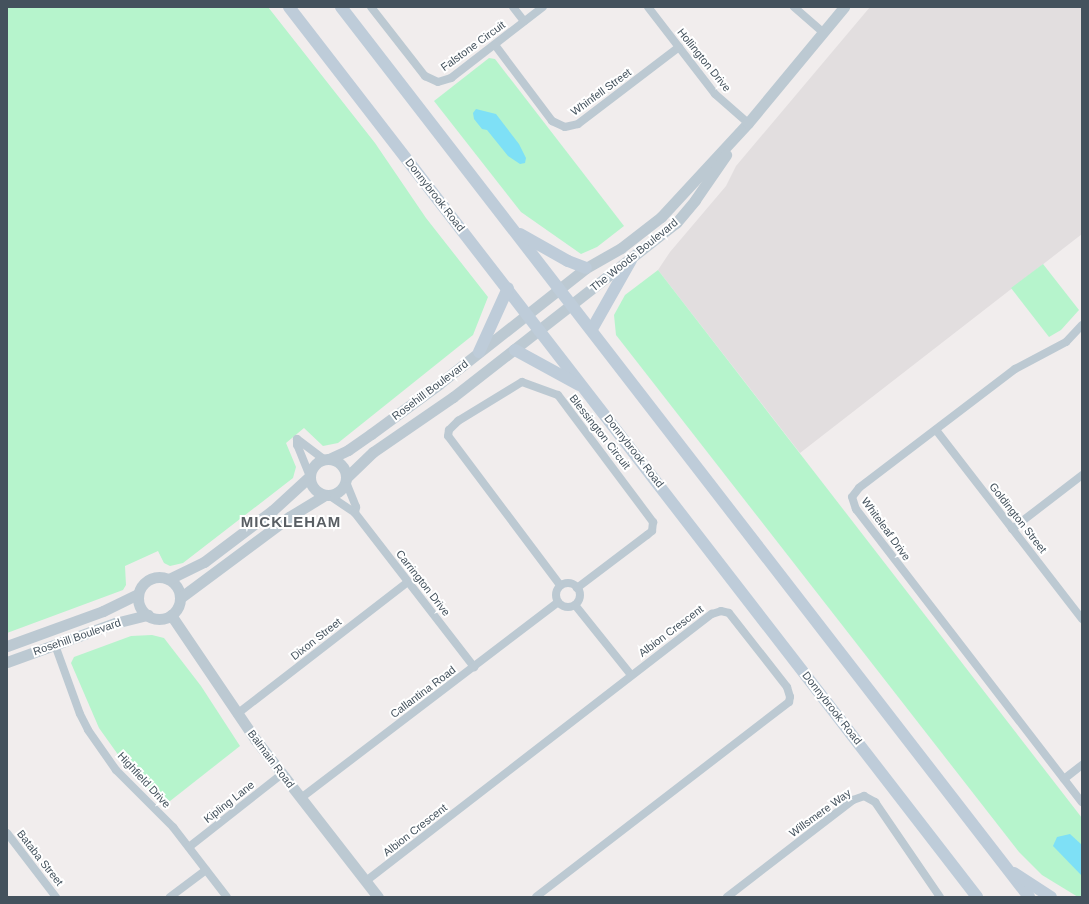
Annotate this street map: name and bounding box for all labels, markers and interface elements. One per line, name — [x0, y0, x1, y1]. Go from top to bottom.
street label: Falstone Circuit — [438, 18, 508, 74]
street label: Hollington Drive — [674, 26, 734, 94]
street label: Whinfell Street — [568, 66, 634, 118]
street label: Donnybrook Road — [403, 156, 467, 234]
street label: The Woods Boulevard — [588, 216, 680, 294]
street label: Rosehill Boulevard — [389, 357, 471, 423]
street label: Blessington Circuit — [567, 392, 633, 472]
street label: Donnybrook Road — [602, 412, 666, 490]
street label: Goldington Street — [986, 480, 1050, 556]
street label: Whiteleaf Drive — [859, 495, 913, 563]
district label: MICKLEHAM — [241, 513, 341, 531]
street label: Carrington Drive — [393, 547, 453, 619]
street label: Albion Crescent — [636, 602, 706, 660]
street label: Dixon Street — [288, 615, 344, 663]
street label: Rosehill Boulevard — [31, 616, 123, 658]
street label: Callantina Road — [388, 663, 458, 721]
street label: Donnybrook Road — [800, 669, 864, 747]
street label: Balmain Road — [245, 727, 297, 791]
street label: Highfield Drive — [115, 749, 173, 811]
street label: Kipling Lane — [201, 778, 257, 826]
street label: Willsmere Way — [787, 786, 853, 840]
street label: Albion Crescent — [380, 801, 450, 859]
street label: Bataba Street — [14, 827, 66, 889]

